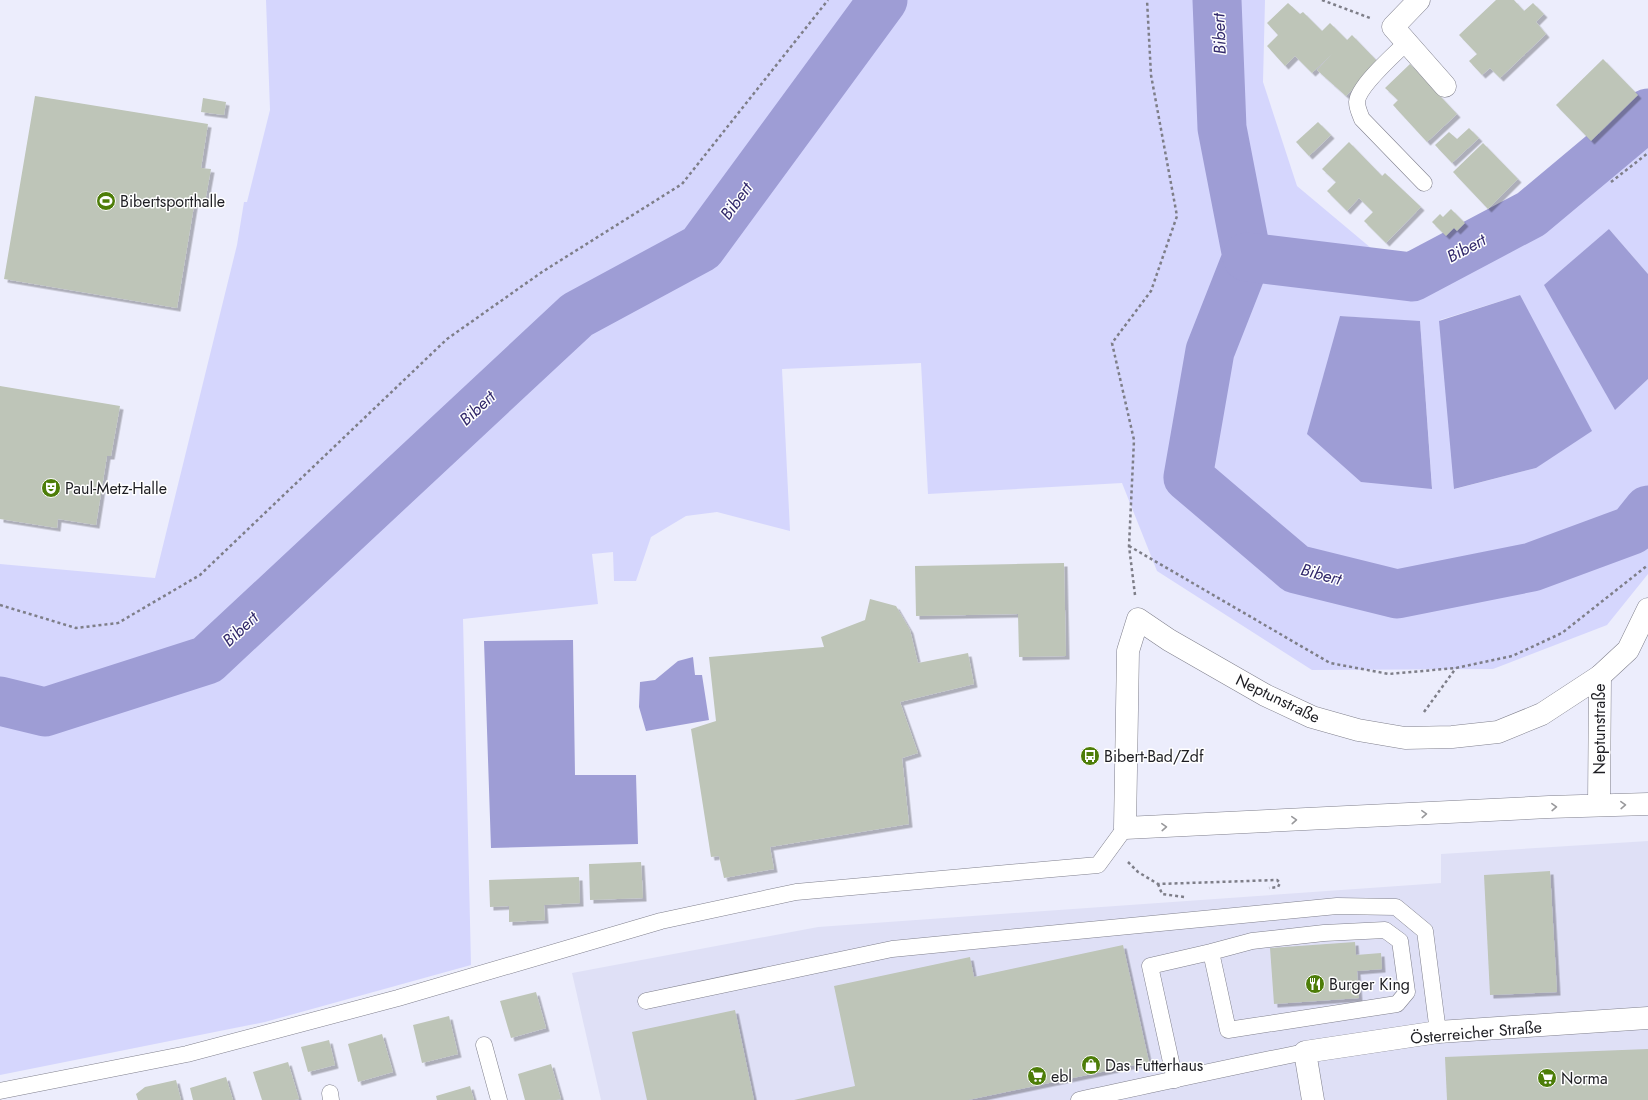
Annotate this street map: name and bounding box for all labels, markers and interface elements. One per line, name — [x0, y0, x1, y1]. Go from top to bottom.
water label: Bibert — [1206, 12, 1232, 55]
water label: Bibert — [714, 177, 758, 225]
sports icon: Bibertsporthalle — [95, 190, 117, 212]
place label: Bibertsporthalle — [120, 190, 225, 213]
water label: Bibert — [1442, 227, 1491, 268]
water label: Bibert — [454, 385, 501, 431]
theatre icon: Paul-Metz-Halle — [40, 477, 62, 499]
place label: Paul-Metz-Halle — [65, 477, 167, 500]
water label: Bibert — [1298, 557, 1345, 591]
water label: Bibert — [217, 606, 264, 652]
street label: Neptunstraße — [1232, 668, 1324, 729]
street label: Neptunstraße — [1588, 683, 1611, 775]
bus stop icon: Bibert-Bad/Zdf — [1079, 745, 1101, 767]
place label: Bibert-Bad/Zdf — [1104, 745, 1204, 768]
one-way arrow — [1620, 800, 1627, 809]
one-way arrow — [1551, 802, 1557, 811]
one-way arrow — [1421, 809, 1427, 818]
one-way arrow — [1291, 816, 1297, 825]
one-way arrow — [1161, 822, 1167, 831]
restaurant icon: Burger King — [1304, 973, 1326, 995]
place label: Burger King — [1329, 973, 1410, 996]
street label: Österreicher Straße — [1409, 1015, 1543, 1050]
shop icon: Das Futterhaus — [1080, 1054, 1102, 1076]
place label: Das Futterhaus — [1105, 1054, 1203, 1077]
supermarket icon: ebl — [1026, 1065, 1048, 1087]
place label: ebl — [1051, 1065, 1072, 1088]
supermarket icon: Norma — [1536, 1067, 1558, 1089]
place label: Norma — [1561, 1067, 1608, 1090]

